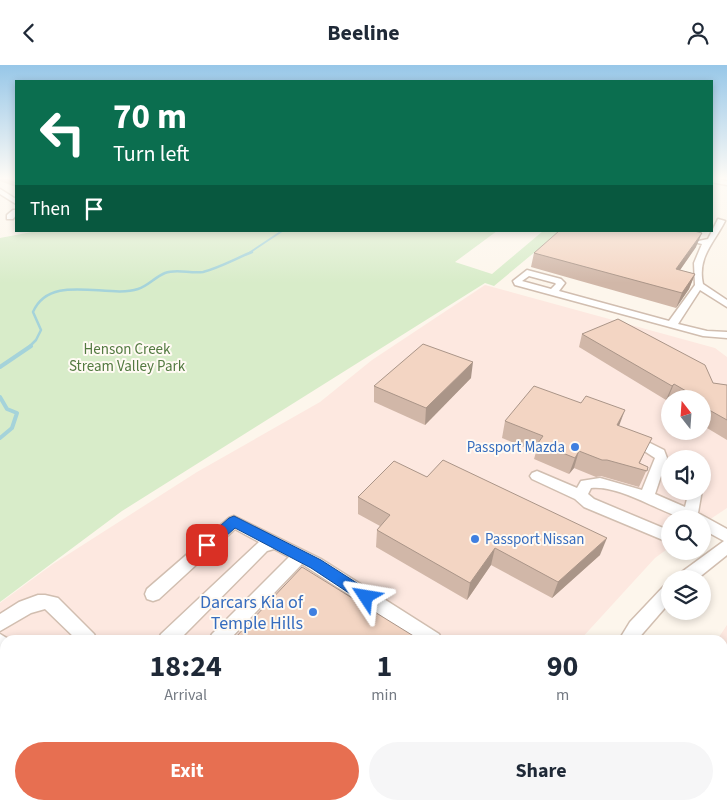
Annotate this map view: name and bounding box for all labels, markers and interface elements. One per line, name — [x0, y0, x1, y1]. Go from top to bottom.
text: Beeline — [327, 17, 400, 49]
icon: back — [15, 19, 43, 47]
icon: person — [684, 19, 712, 47]
text: 70 m — [113, 92, 187, 142]
icon: left — [30, 100, 95, 165]
text: Turn left — [113, 138, 189, 170]
icon: arrive — [80, 195, 108, 223]
text: Then — [30, 196, 70, 223]
park label: Henson Creek Stream Valley Park — [69, 339, 186, 377]
north arrow — [661, 390, 711, 440]
map controls — [661, 390, 711, 620]
place label: Passport Mazda — [467, 437, 565, 458]
marker: Passport Mazda — [569, 441, 581, 453]
button: sound — [661, 450, 711, 500]
button: search — [661, 510, 711, 560]
pin — [186, 524, 228, 566]
place label: Passport Nissan — [485, 529, 584, 550]
icon: arrive — [193, 531, 221, 559]
marker: Passport Nissan — [469, 533, 481, 545]
position arrow — [339, 570, 391, 622]
button: layers — [661, 570, 711, 620]
place label: Darcars Kia of Temple Hills — [200, 590, 304, 636]
marker: Darcars Kia of Temple Hills — [307, 606, 319, 618]
text: 18:24 — [149, 645, 222, 688]
text: 1 — [376, 645, 392, 688]
text: 90 — [547, 645, 578, 688]
text: Arrival — [164, 684, 207, 706]
text: min — [371, 684, 397, 706]
text: m — [556, 684, 569, 706]
button: Exit — [15, 742, 359, 800]
button: Share — [369, 742, 713, 800]

